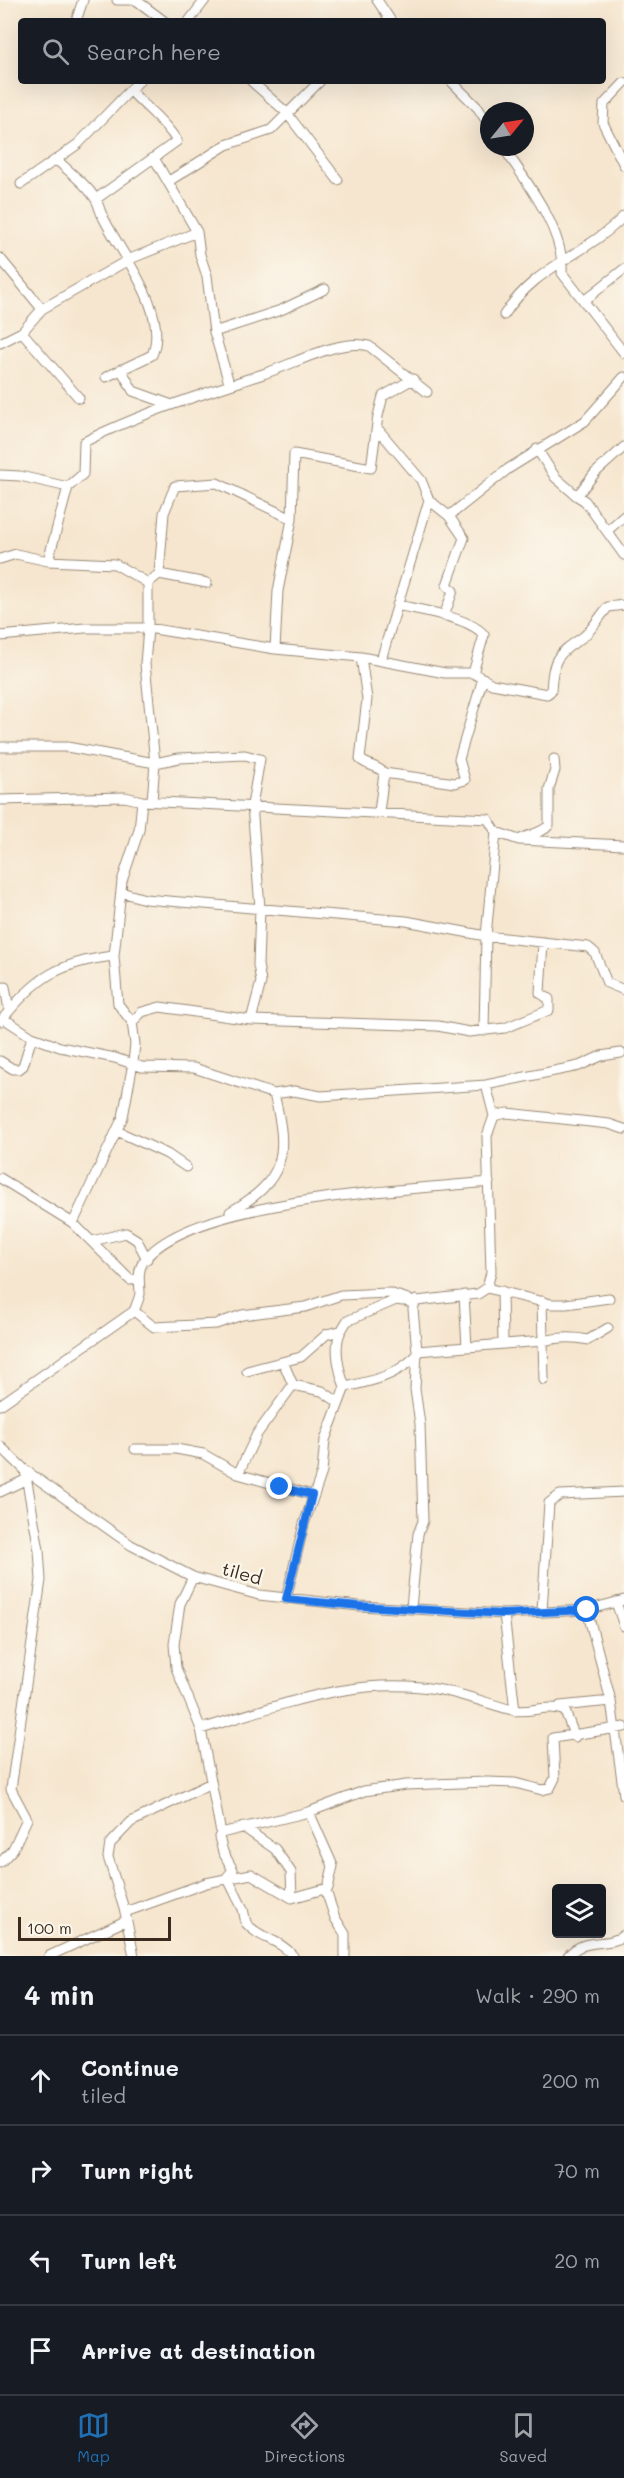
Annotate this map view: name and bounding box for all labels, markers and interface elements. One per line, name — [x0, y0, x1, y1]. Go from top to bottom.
search box — [18, 18, 606, 84]
icon: search — [39, 35, 72, 68]
text: Search here — [87, 37, 221, 66]
north arrow — [480, 102, 534, 156]
route end — [266, 1473, 292, 1499]
street label: tiled — [219, 1556, 265, 1590]
route start — [573, 1596, 599, 1622]
map controls — [552, 1884, 606, 1938]
button: layers — [552, 1884, 606, 1938]
scale bar — [18, 1914, 171, 1942]
text: 100 m — [27, 1917, 72, 1938]
text: 4 min — [24, 1978, 94, 2012]
text: Walk · 290 m — [475, 1982, 600, 2008]
text: Continue — [81, 2053, 179, 2082]
icon: ahead — [24, 2064, 57, 2097]
text: 200 m — [542, 2067, 600, 2093]
text: tiled — [81, 2082, 126, 2108]
icon: right — [24, 2154, 57, 2187]
text: Turn right — [81, 2156, 193, 2185]
text: 70 m — [554, 2157, 600, 2183]
icon: left — [24, 2244, 57, 2277]
text: Turn left — [81, 2246, 177, 2275]
text: 20 m — [554, 2247, 600, 2273]
icon: arrive — [24, 2334, 57, 2367]
text: Arrive at destination — [81, 2336, 316, 2365]
tab: Map — [77, 2409, 110, 2466]
tab: Directions — [264, 2409, 345, 2466]
tab: Saved — [499, 2409, 547, 2466]

